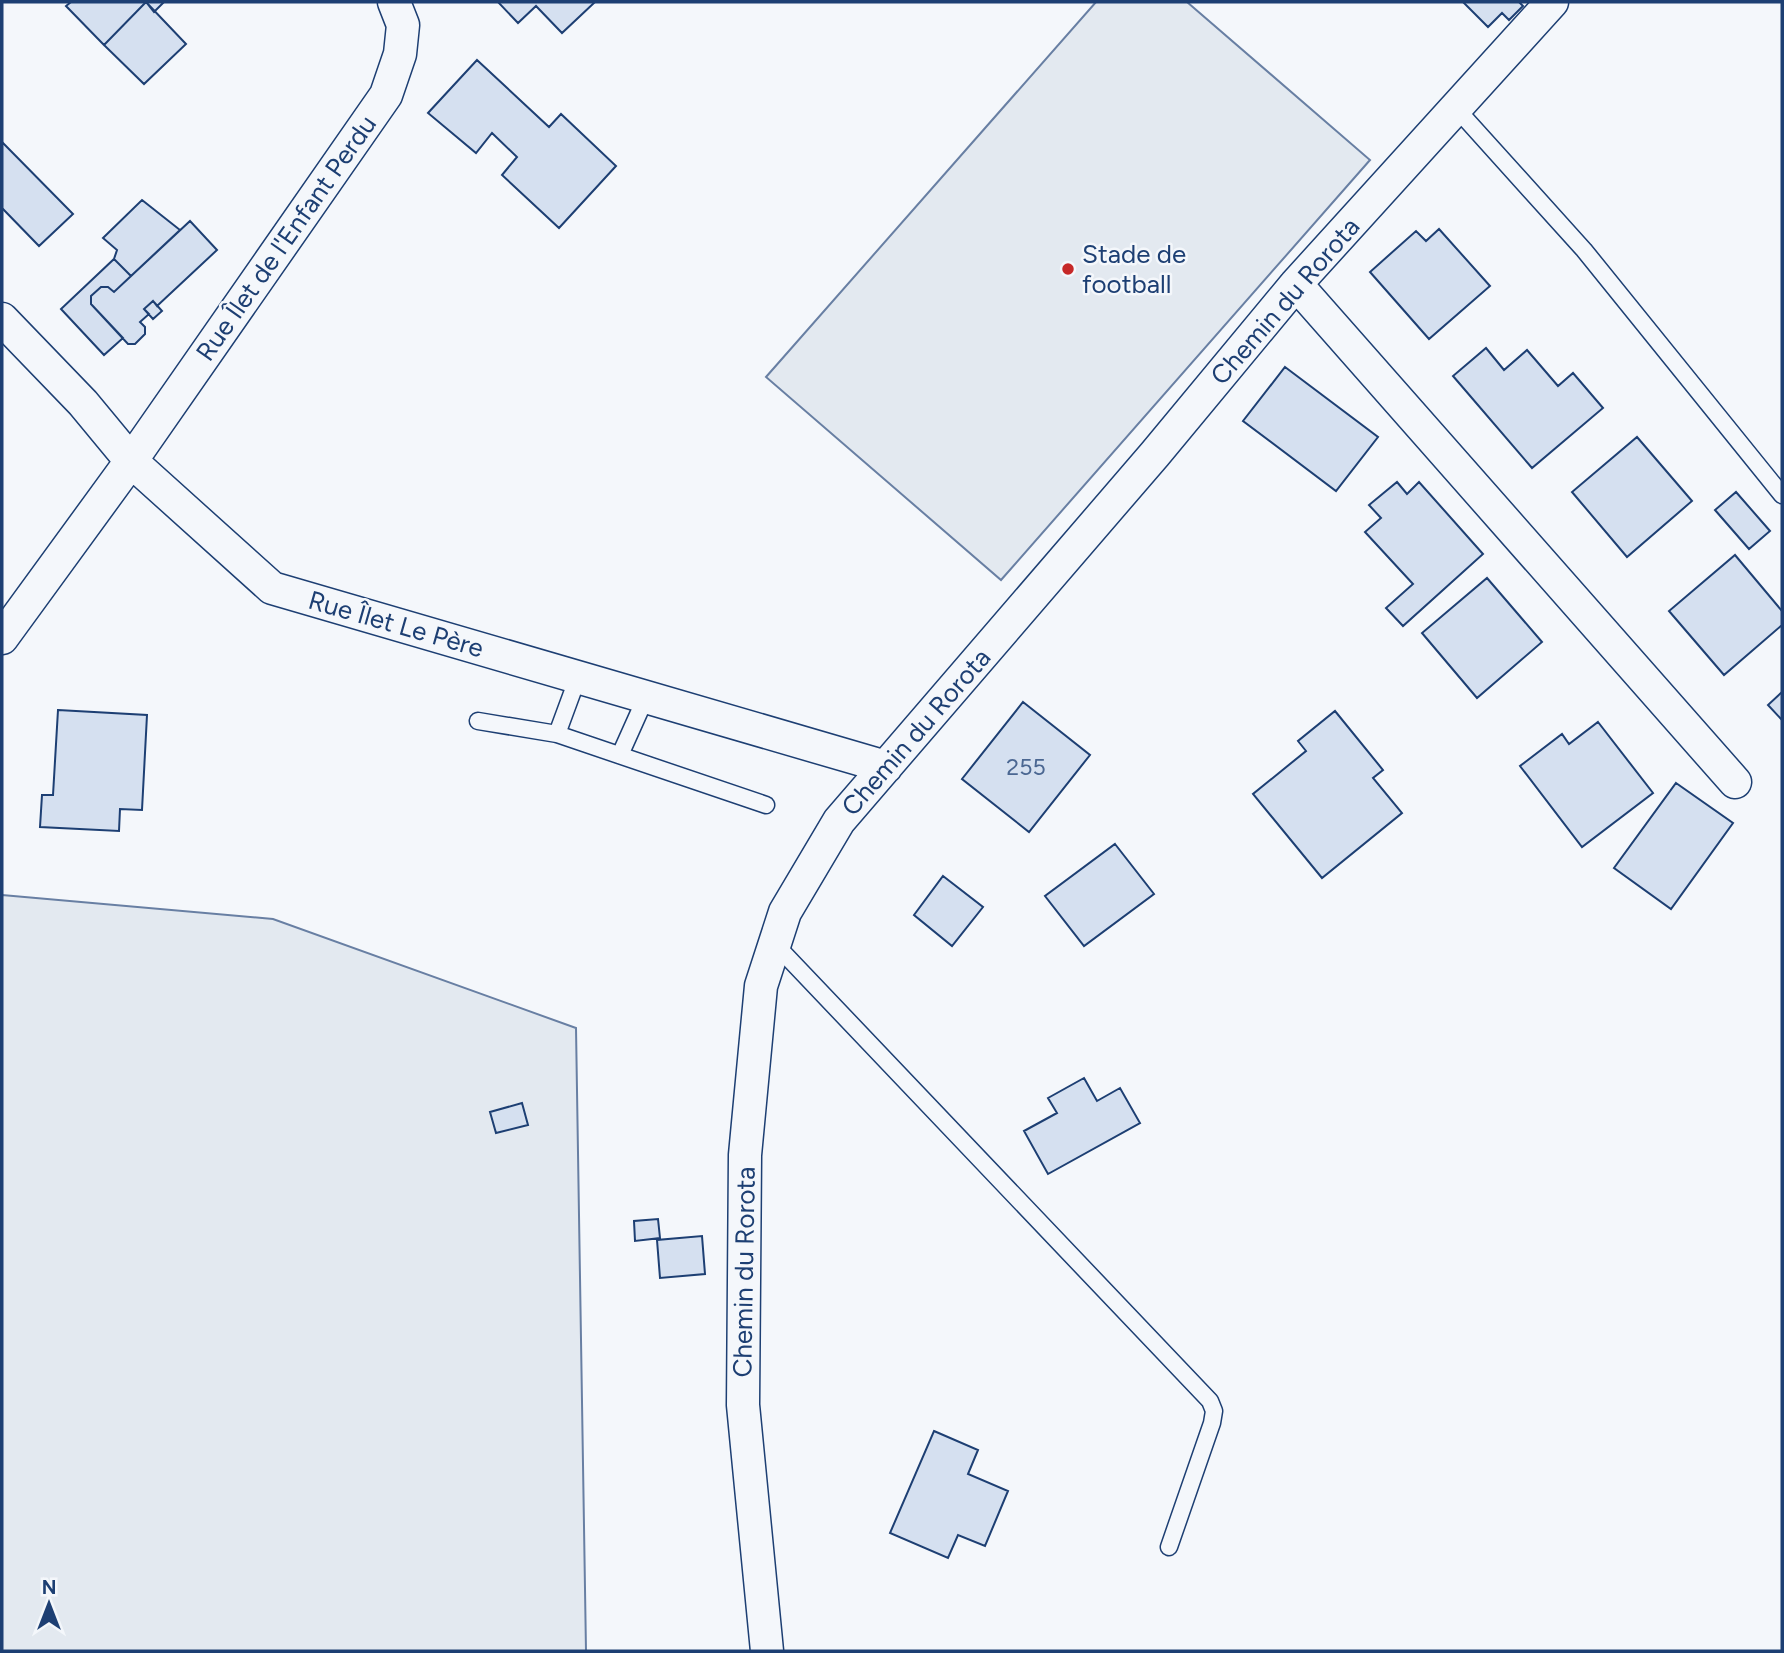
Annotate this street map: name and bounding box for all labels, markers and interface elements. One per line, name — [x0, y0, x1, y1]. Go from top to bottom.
street label: Rue Îlet de l'Enfant Perdu — [189, 109, 383, 367]
street label: Chemin du Rorota — [1204, 211, 1366, 391]
place label: Stade de football — [1082, 238, 1186, 300]
marker: Stade de football — [1060, 261, 1076, 277]
street label: Rue Îlet Le Père — [305, 584, 487, 664]
street label: Chemin du Rorota — [835, 642, 997, 822]
house number: 255 — [1006, 753, 1046, 781]
street label: Chemin du Rorota — [726, 1166, 762, 1378]
north arrow — [14, 1569, 84, 1639]
text: N — [42, 1576, 56, 1599]

